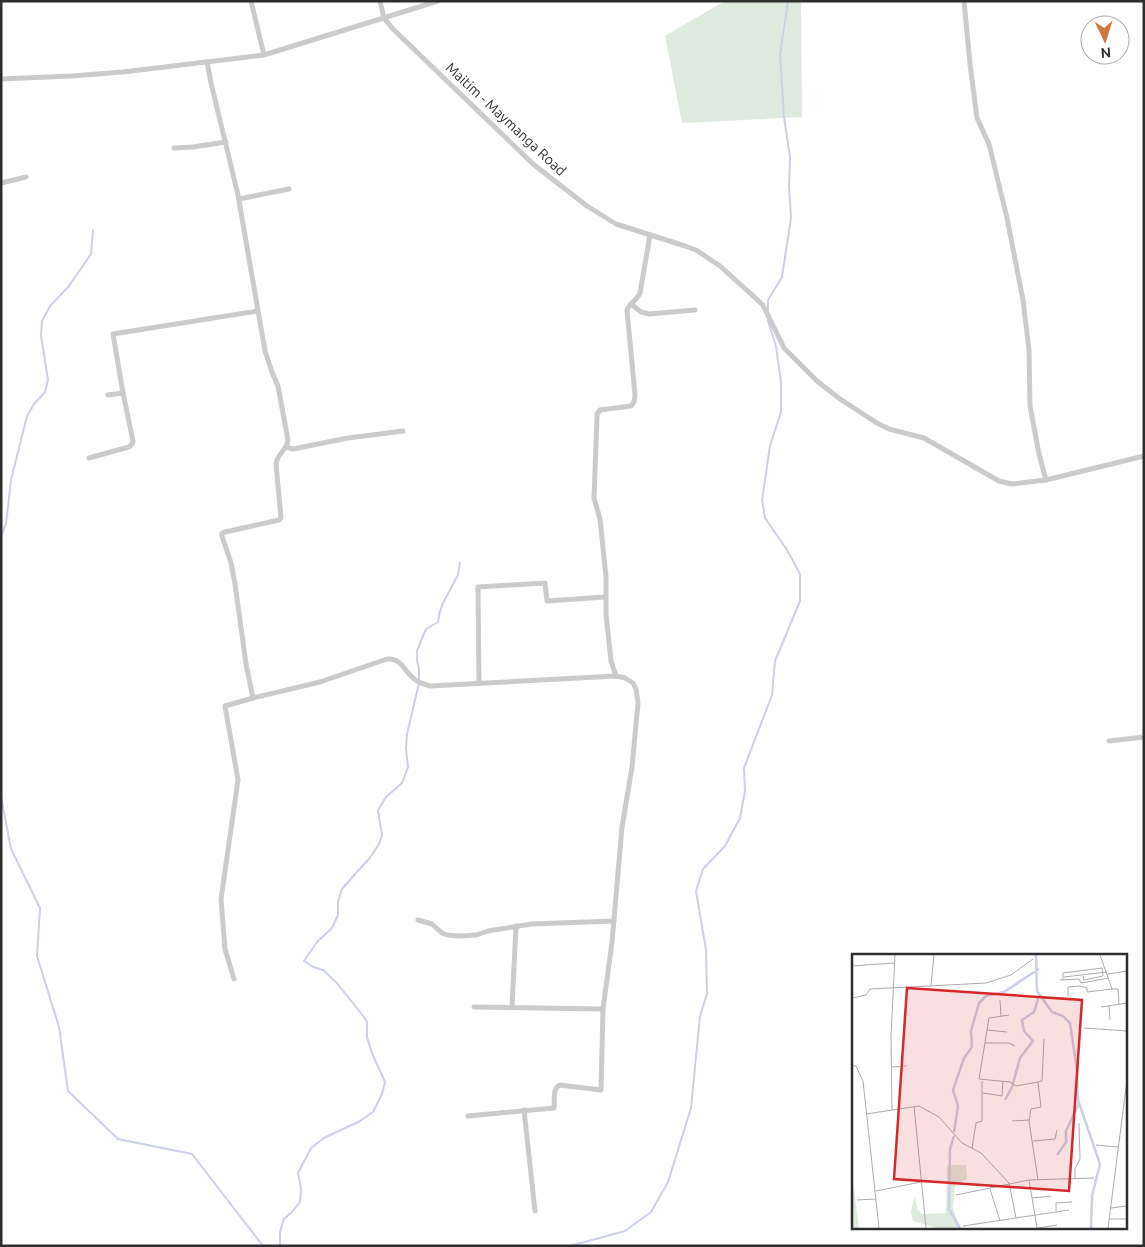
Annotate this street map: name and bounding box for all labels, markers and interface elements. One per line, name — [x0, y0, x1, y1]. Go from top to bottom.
north arrow — [1080, 15, 1130, 65]
text: N — [1100, 45, 1112, 61]
street label: Maitim - Maymanga Road — [443, 59, 569, 179]
inset map — [852, 954, 1128, 1230]

